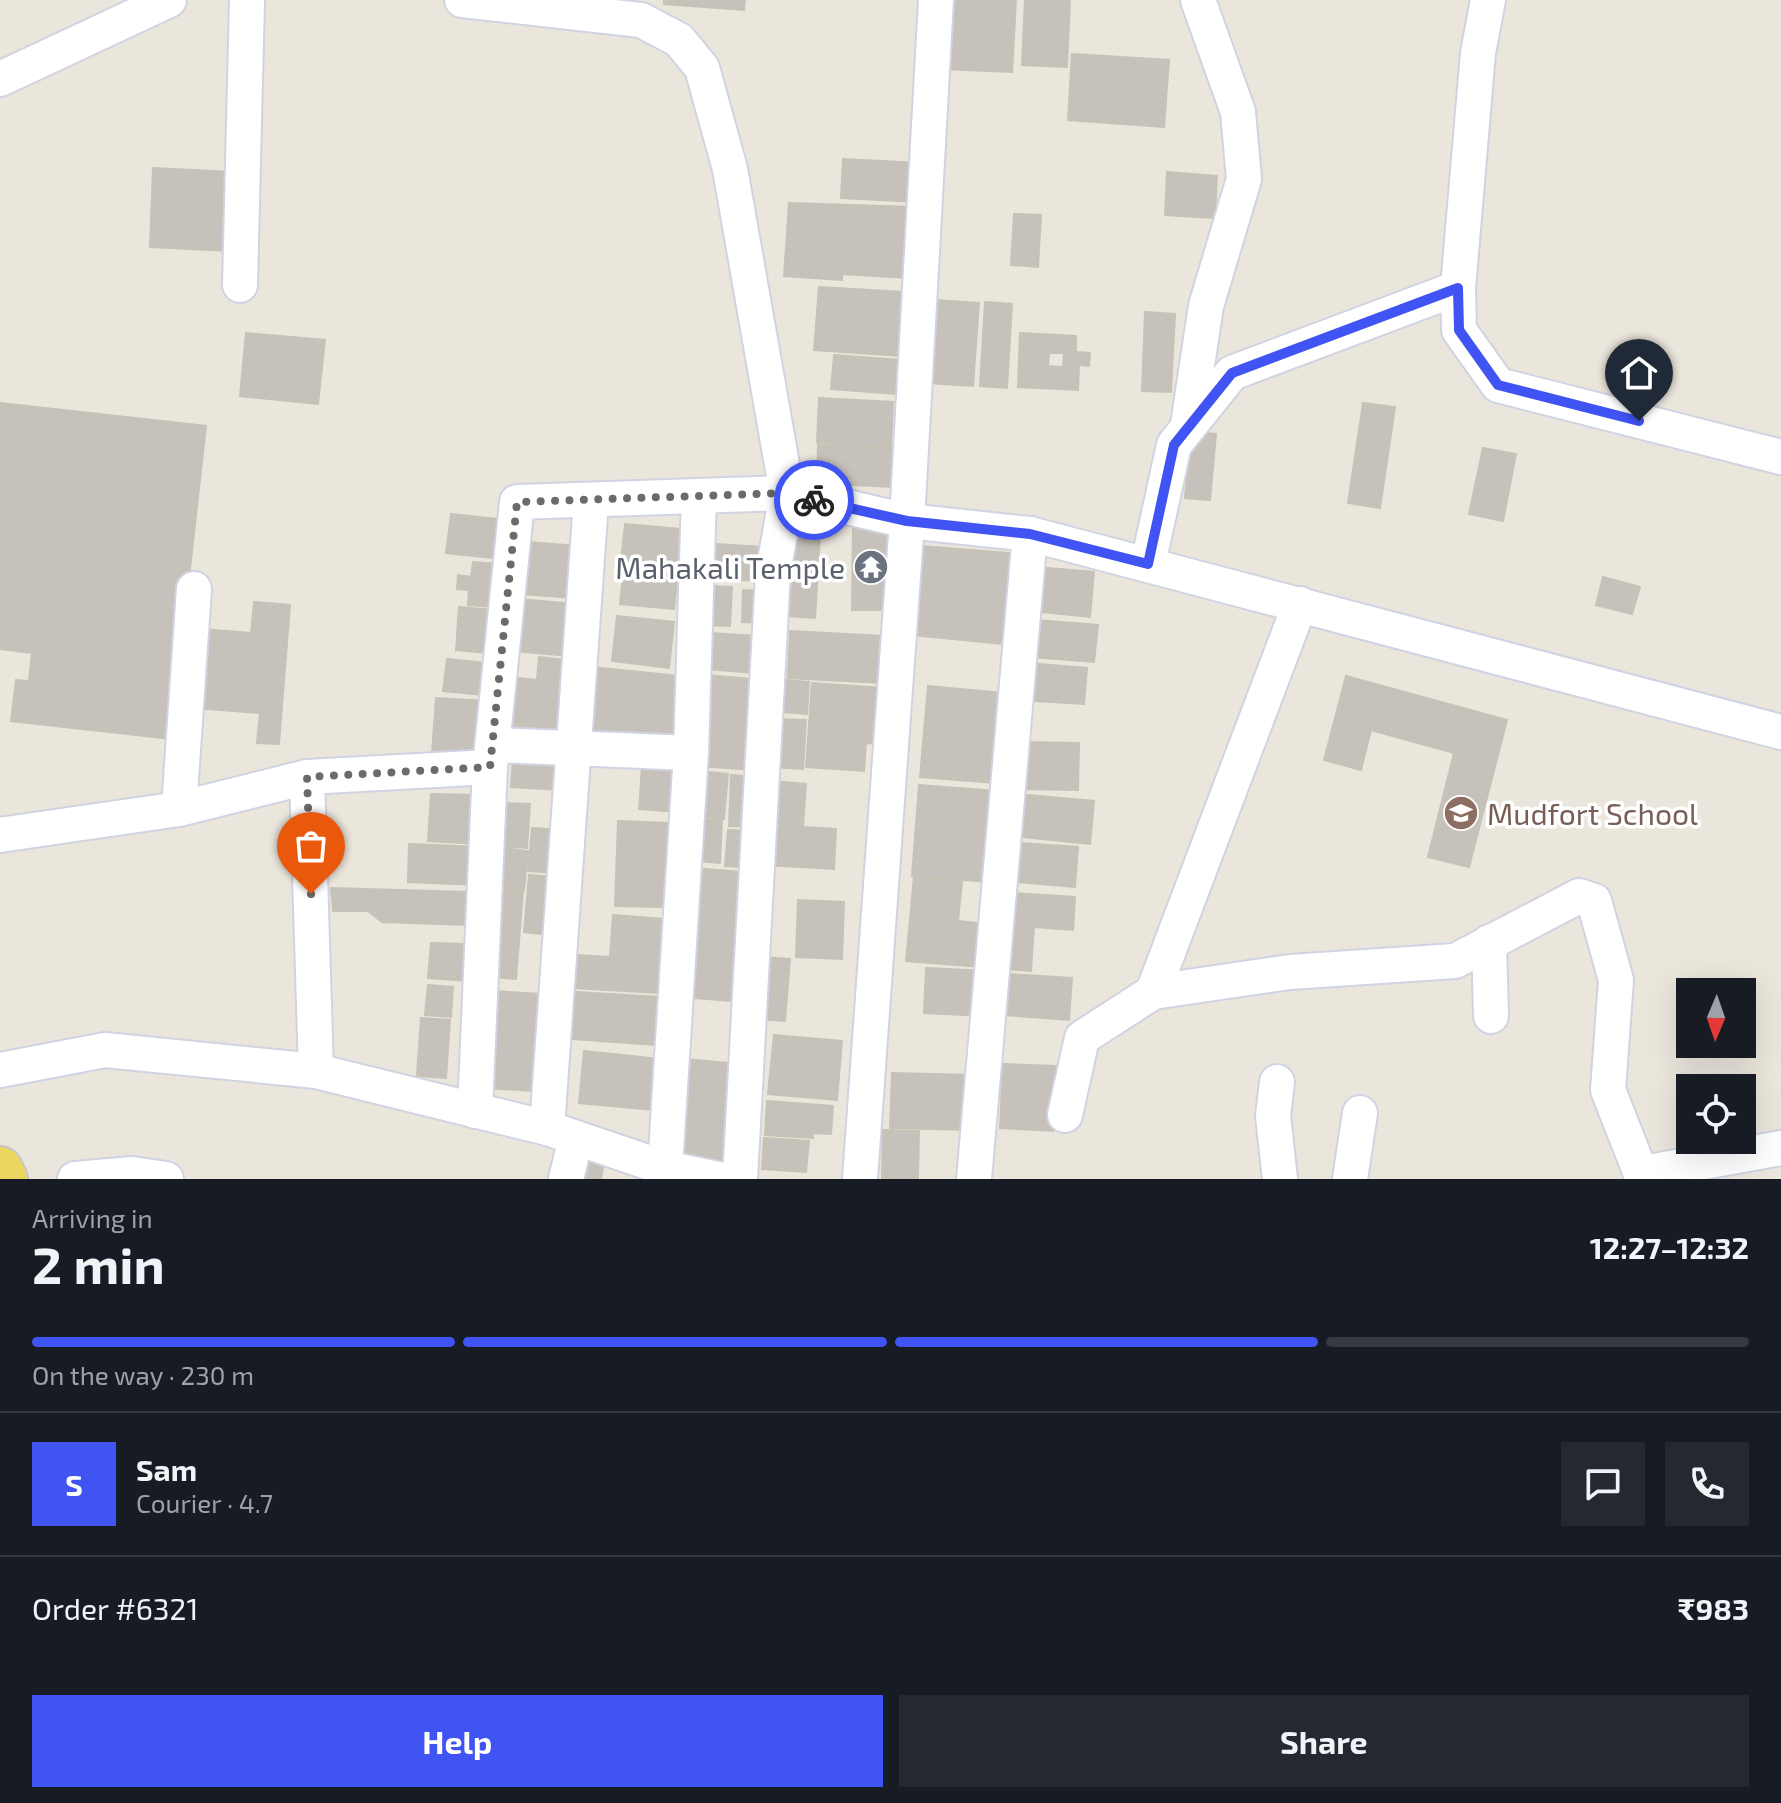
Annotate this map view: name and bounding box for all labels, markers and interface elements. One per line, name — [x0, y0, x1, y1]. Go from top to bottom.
pin — [1605, 339, 1673, 421]
icon: home — [1617, 351, 1661, 395]
courier — [774, 460, 854, 540]
icon: bike — [792, 478, 836, 522]
temple icon: Mahakali Temple — [852, 548, 890, 586]
place label: Mahakali Temple — [615, 549, 845, 585]
school or university icon: Mudfort School — [1442, 794, 1480, 832]
place label: Mudfort School — [1487, 795, 1698, 831]
pin — [277, 812, 345, 894]
icon: bag — [289, 824, 333, 868]
north arrow — [1676, 978, 1756, 1058]
map controls — [1676, 978, 1756, 1154]
button: locate — [1676, 1074, 1756, 1154]
text: Arriving in — [32, 1202, 153, 1233]
text: 12:27–12:32 — [1590, 1229, 1749, 1265]
text: 2 min — [32, 1232, 165, 1294]
text: On the way · 230 m — [32, 1359, 254, 1390]
button: chat — [1561, 1442, 1645, 1526]
button: phone — [1665, 1442, 1749, 1526]
text: Sam — [136, 1451, 197, 1487]
text: S — [65, 1466, 83, 1502]
text: Courier · 4.7 — [136, 1487, 273, 1518]
text: Order #6321 — [32, 1590, 198, 1626]
text: ₹983 — [1678, 1590, 1749, 1626]
button: Help — [32, 1695, 883, 1787]
button: Share — [899, 1695, 1749, 1787]

